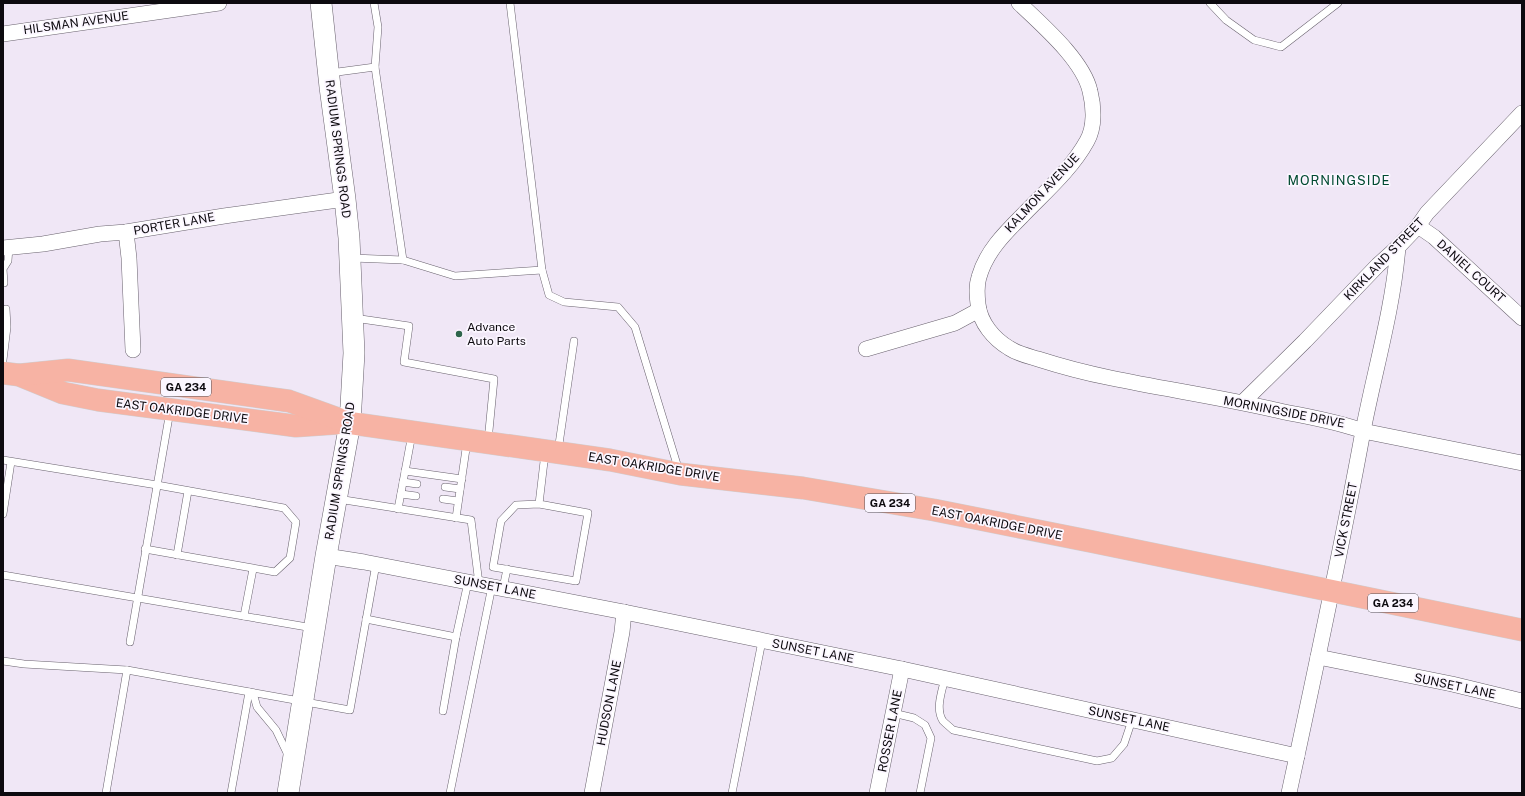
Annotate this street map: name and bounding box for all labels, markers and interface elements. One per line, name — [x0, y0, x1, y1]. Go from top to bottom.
street label: HILSMAN AVENUE — [22, 9, 130, 37]
street label: RADIUM SPRINGS ROAD — [323, 79, 353, 219]
street label: KALMON AVENUE — [1002, 151, 1082, 235]
district label: MORNINGSIDE — [1287, 173, 1391, 188]
street label: PORTER LANE — [132, 210, 216, 238]
street label: KIRKLAND STREET — [1341, 215, 1427, 303]
street label: DANIEL COURT — [1434, 237, 1508, 305]
place label: Advance Auto Parts — [467, 320, 526, 348]
marker: Advance Auto Parts — [454, 329, 464, 339]
road number: GA 234 — [161, 378, 211, 396]
street label: MORNINGSIDE DRIVE — [1222, 393, 1346, 431]
street label: EAST OAKRIDGE DRIVE — [115, 396, 249, 426]
street label: RADIUM SPRINGS ROAD — [322, 401, 358, 541]
street label: EAST OAKRIDGE DRIVE — [587, 450, 721, 484]
street label: VICK STREET — [1332, 481, 1360, 559]
road number: GA 234 — [865, 494, 915, 512]
street label: EAST OAKRIDGE DRIVE — [930, 503, 1064, 543]
street label: SUNSET LANE — [453, 572, 537, 602]
road number: GA 234 — [1368, 594, 1418, 612]
street label: SUNSET LANE — [771, 636, 855, 666]
street label: HUDSON LANE — [594, 659, 624, 747]
street label: SUNSET LANE — [1413, 670, 1497, 702]
street label: ROSSER LANE — [875, 689, 905, 773]
street label: SUNSET LANE — [1087, 703, 1171, 735]

